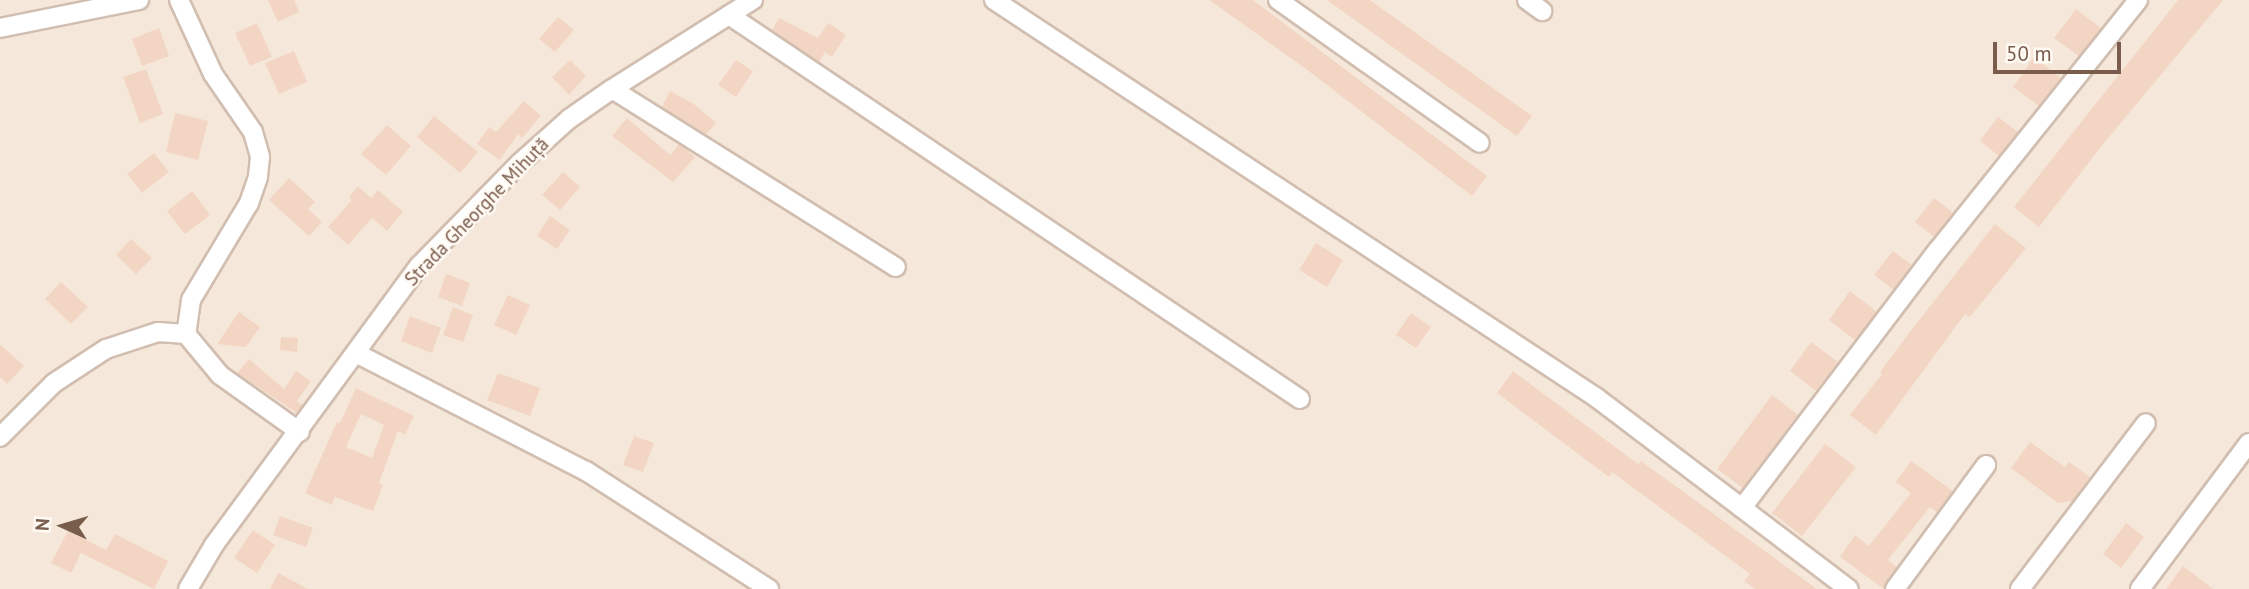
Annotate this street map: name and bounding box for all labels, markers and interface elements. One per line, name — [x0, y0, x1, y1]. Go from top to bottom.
scale bar — [1997, 28, 2125, 72]
text: 50 m — [2006, 40, 2052, 67]
street label: Strada Gheorghe Mihuță — [400, 133, 554, 291]
north arrow — [28, 491, 98, 561]
text: N — [30, 517, 54, 532]

